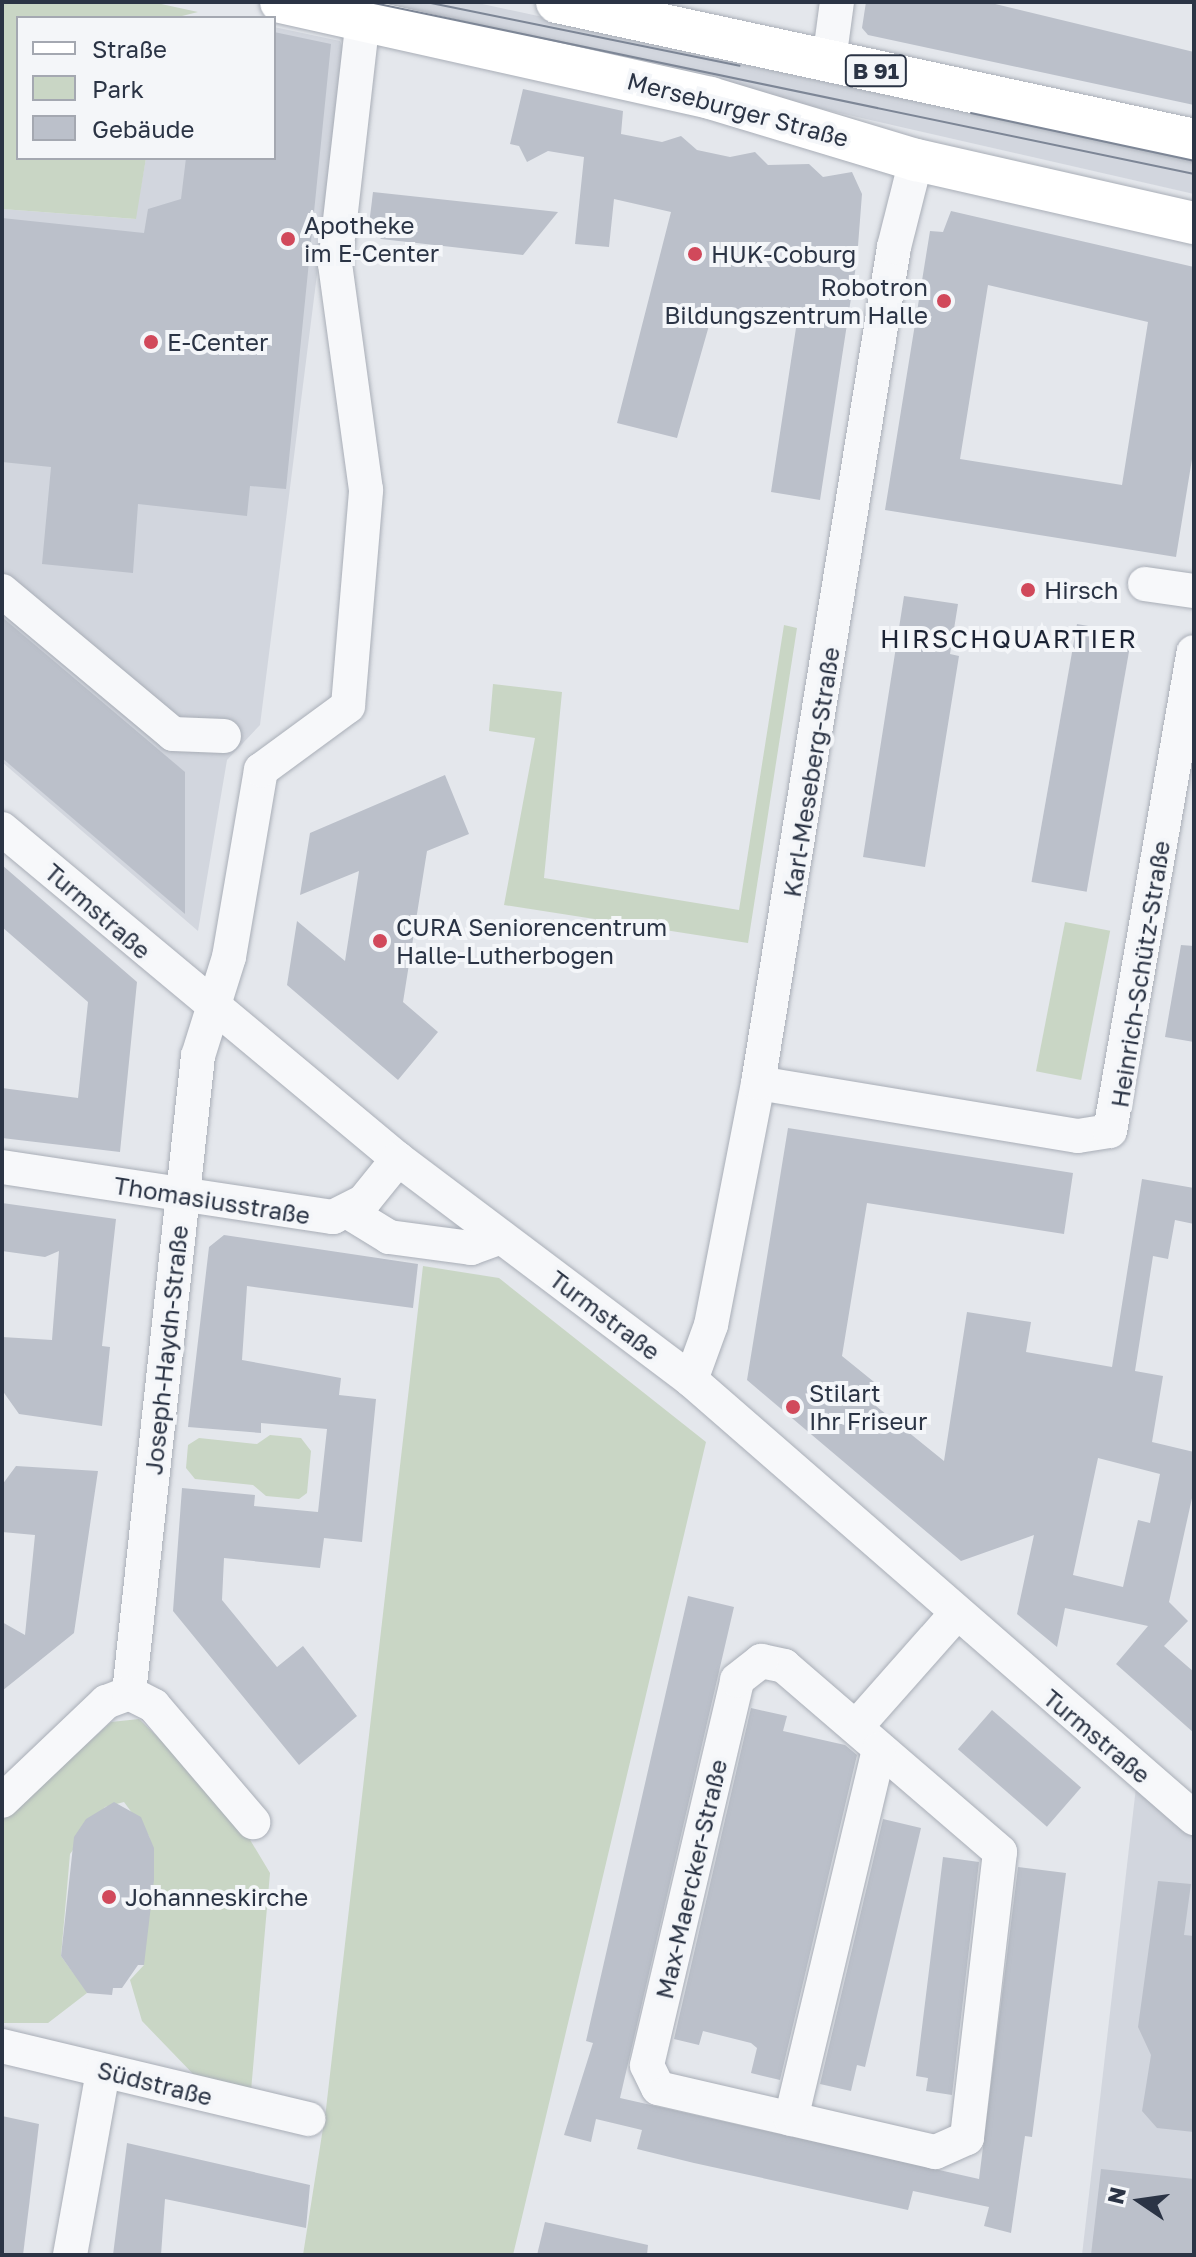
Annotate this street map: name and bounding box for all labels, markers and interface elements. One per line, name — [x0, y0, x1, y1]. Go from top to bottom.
legend — [16, 16, 276, 160]
text: Straße — [92, 34, 167, 63]
road number: B 91 — [844, 53, 908, 89]
street label: Merseburger Straße — [624, 66, 852, 152]
text: Park — [92, 74, 144, 103]
text: Gebäude — [92, 114, 194, 143]
place label: Apotheke im E-Center — [304, 211, 439, 267]
marker: Apotheke im E-Center — [279, 230, 297, 248]
place label: HUK-Coburg — [711, 240, 856, 268]
marker: HUK-Coburg — [686, 245, 704, 263]
place label: Robotron Bildungszentrum Halle — [664, 273, 928, 329]
marker: Robotron Bildungszentrum Halle — [935, 292, 953, 310]
place label: E-Center — [167, 328, 268, 356]
marker: E-Center — [142, 333, 160, 351]
place label: Hirsch — [1044, 576, 1119, 604]
marker: Hirsch — [1019, 581, 1037, 599]
district label: HIRSCHQUARTIER — [880, 623, 1138, 655]
street label: Karl-Meseberg-Straße — [777, 645, 845, 899]
street label: Heinrich-Schütz-Straße — [1105, 839, 1175, 1109]
street label: Turmstraße — [39, 857, 157, 965]
place label: CURA Seniorencentrum Halle-Lutherbogen — [396, 913, 667, 969]
marker: CURA Seniorencentrum Halle-Lutherbogen — [371, 932, 389, 950]
street label: Thomasiusstraße — [112, 1170, 312, 1230]
street label: Joseph-Haydn-Straße — [139, 1224, 193, 1476]
street label: Turmstraße — [544, 1264, 666, 1366]
place label: Stilart Ihr Friseur — [809, 1379, 927, 1435]
marker: Stilart Ihr Friseur — [784, 1398, 802, 1416]
street label: Turmstraße — [1038, 1683, 1156, 1789]
street label: Max-Maercker-Straße — [649, 1756, 733, 2002]
place label: Johanneskirche — [125, 1883, 308, 1911]
marker: Johanneskirche — [100, 1888, 118, 1906]
street label: Südstraße — [95, 2055, 215, 2111]
north arrow — [1100, 2161, 1180, 2241]
text: N — [1101, 2184, 1131, 2207]

